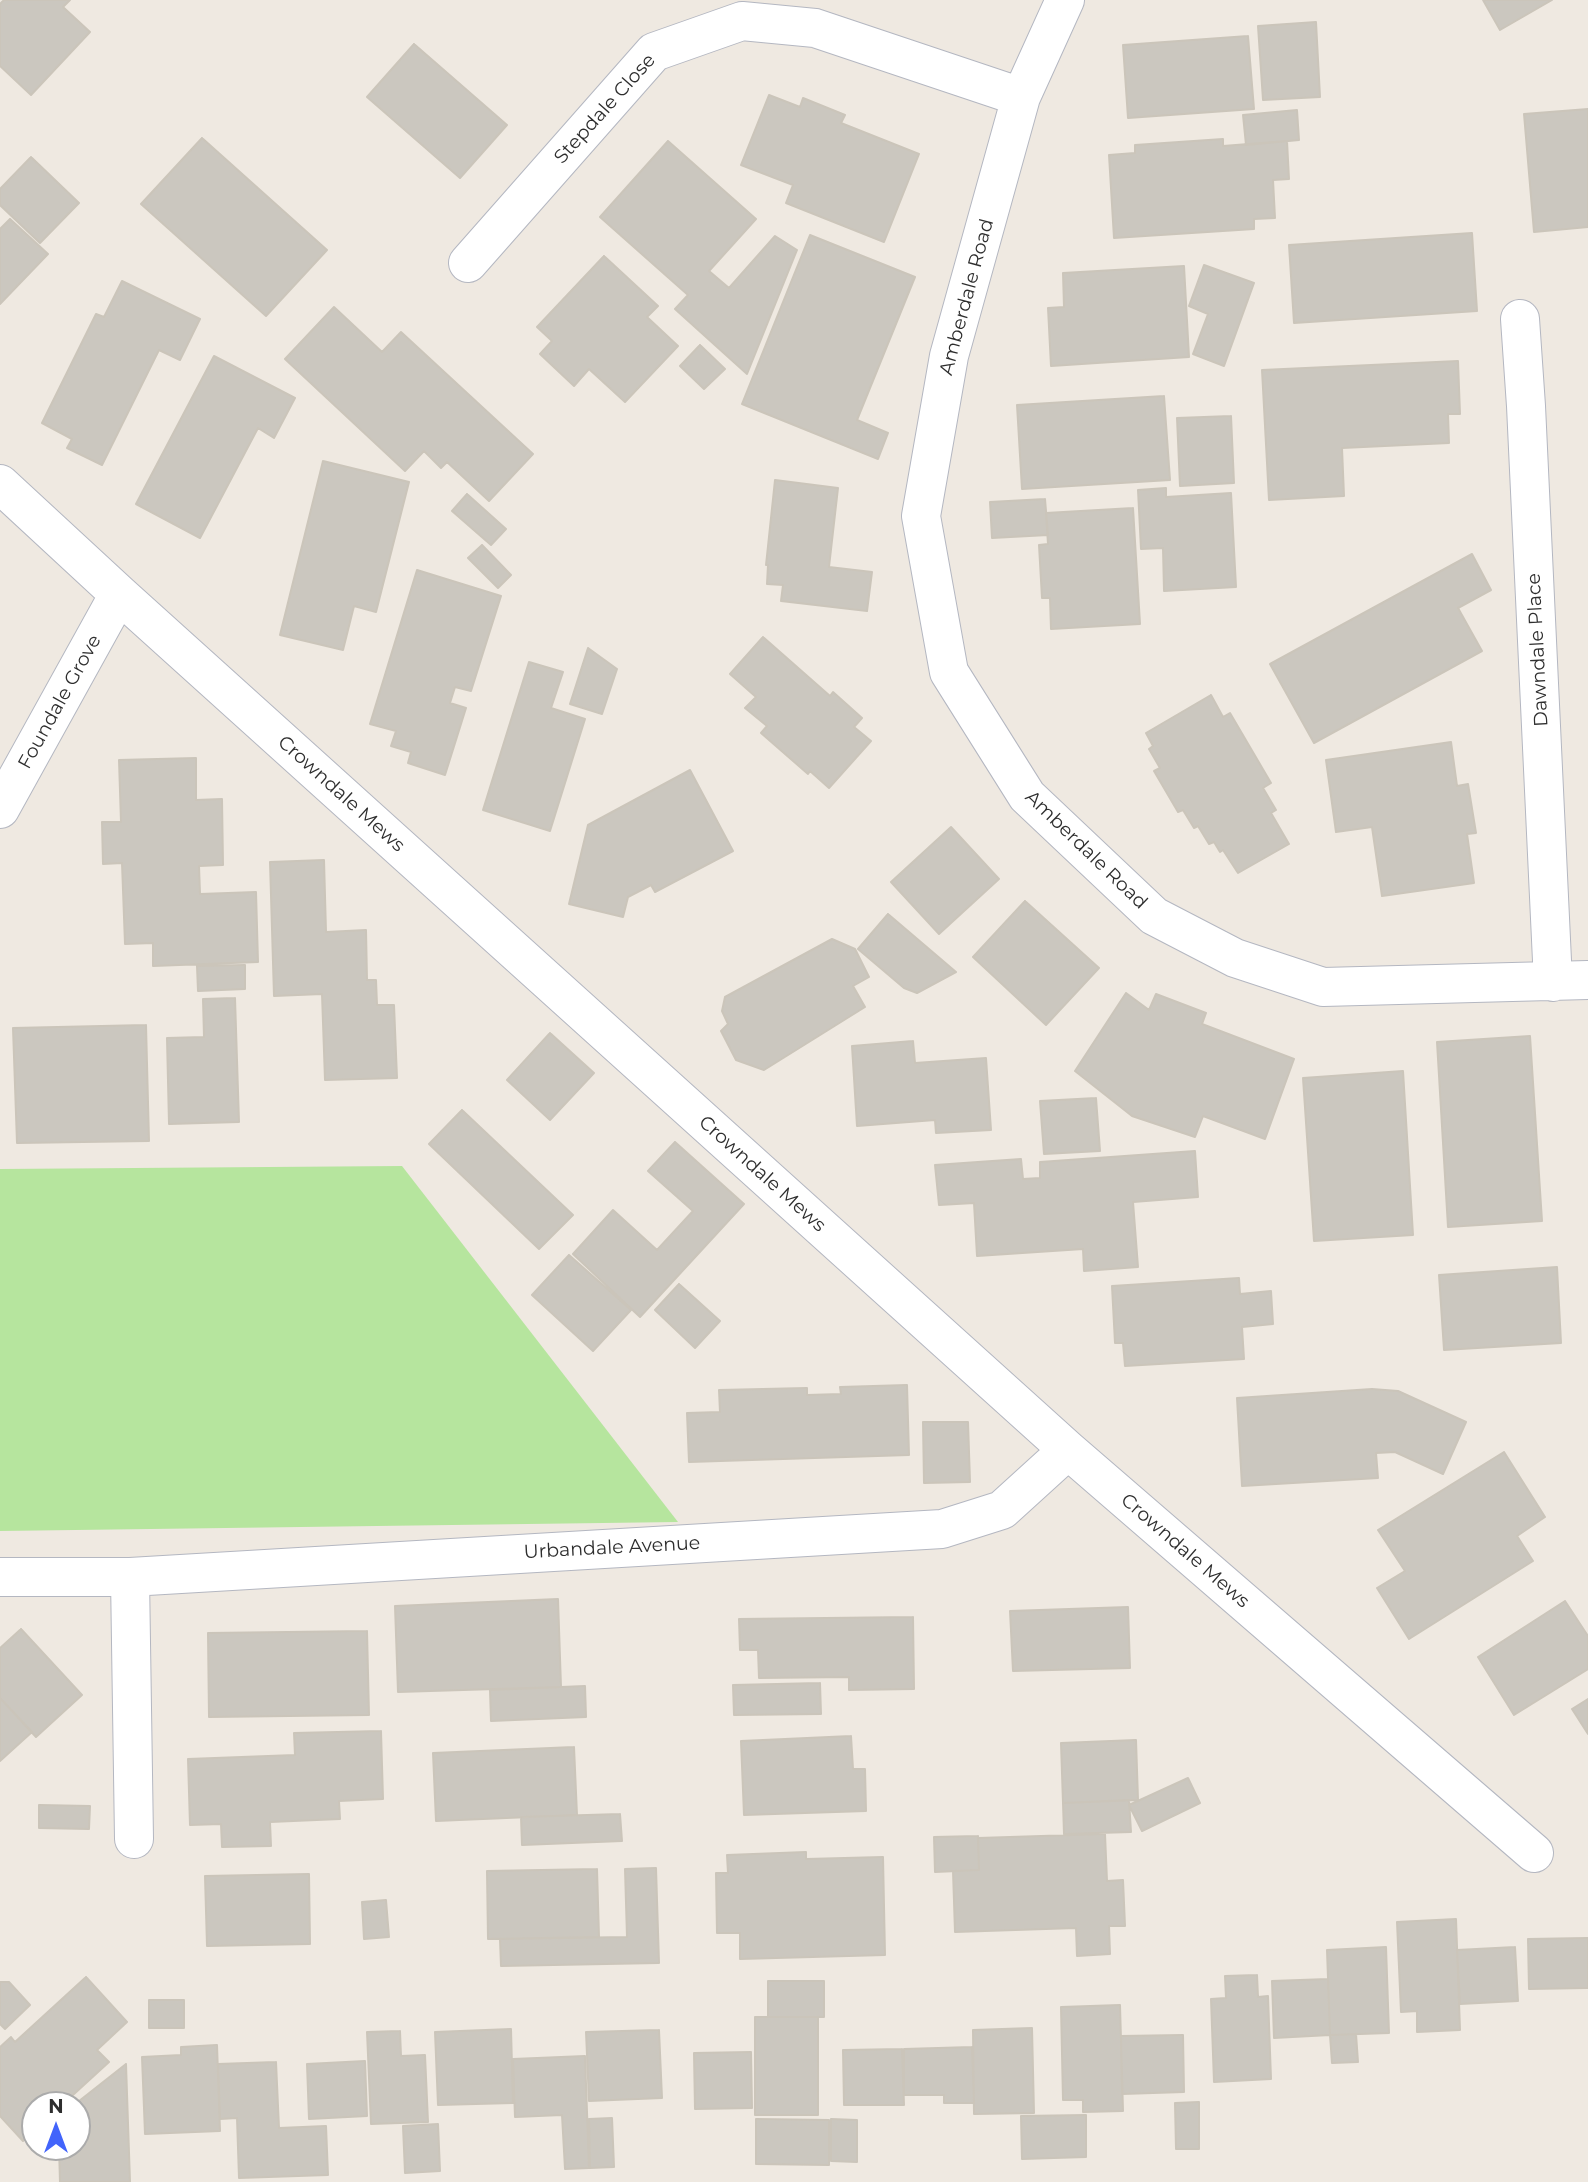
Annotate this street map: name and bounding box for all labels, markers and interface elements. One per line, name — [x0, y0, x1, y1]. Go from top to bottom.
street label: Stepdale Close — [550, 49, 660, 169]
street label: Amberdale Road — [935, 216, 999, 378]
street label: Dawndale Place — [1523, 573, 1553, 727]
street label: Foundale Grove — [14, 631, 106, 773]
street label: Crowndale Mews — [273, 731, 409, 857]
street label: Amberdale Road — [1020, 786, 1152, 914]
street label: Crowndale Mews — [694, 1111, 830, 1237]
street label: Crowndale Mews — [1116, 1489, 1254, 1613]
street label: Urbandale Avenue — [523, 1532, 701, 1564]
north arrow — [21, 2091, 91, 2161]
text: N — [48, 2095, 64, 2118]

